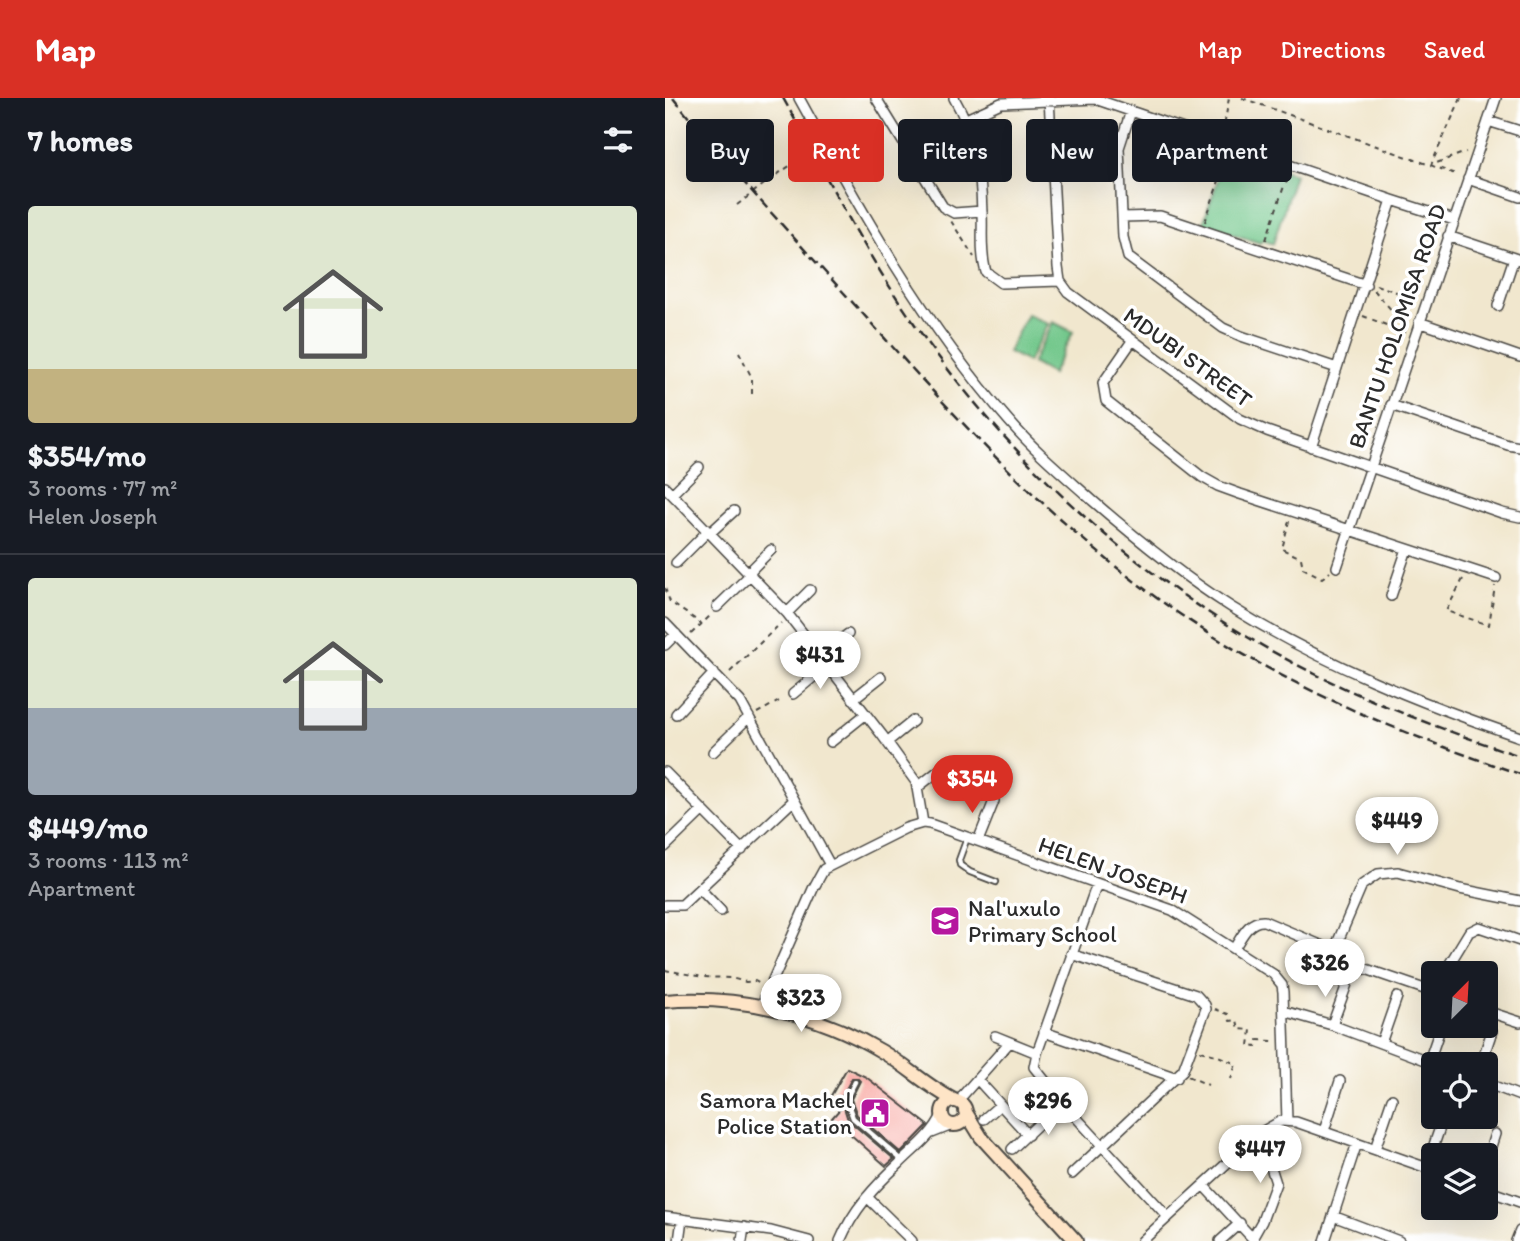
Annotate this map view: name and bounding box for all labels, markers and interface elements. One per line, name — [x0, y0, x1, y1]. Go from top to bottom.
text: Map — [35, 30, 96, 69]
text: Map — [1198, 35, 1242, 64]
text: Directions — [1280, 35, 1386, 64]
text: Saved — [1424, 35, 1485, 64]
chip: Buy — [686, 119, 774, 182]
chip: Rent — [788, 119, 884, 182]
chip: Filters — [898, 119, 1012, 182]
chip: New — [1026, 119, 1118, 182]
chip: Apartment — [1132, 119, 1292, 182]
icon: filters — [599, 121, 637, 159]
text: 7 homes — [28, 122, 133, 159]
street label: BANTU HOLOMISA ROAD — [1342, 200, 1452, 452]
icon: home — [270, 251, 396, 377]
street label: MDUBI STREET — [1118, 301, 1258, 413]
text: $354/mo — [28, 437, 146, 474]
text: 3 rooms · 77 m² — [28, 474, 178, 502]
text: Helen Joseph — [28, 502, 157, 530]
icon: home — [270, 623, 396, 749]
pin: $431 — [779, 632, 861, 691]
text: $431 — [796, 640, 844, 668]
pin: $354 — [931, 756, 1013, 815]
text: $354 — [947, 764, 997, 792]
pin: $449 — [1356, 798, 1438, 857]
text: $449 — [1371, 806, 1423, 834]
text: $449/mo — [28, 809, 148, 846]
street label: HELEN JOSEPH — [1035, 830, 1191, 910]
text: 3 rooms · 113 m² — [28, 846, 189, 874]
text: Apartment — [28, 874, 135, 902]
place label: Nal'uxulo Primary School — [968, 894, 1117, 948]
school or university icon: Nal'uxulo Primary School — [928, 904, 962, 938]
pin: $326 — [1284, 940, 1366, 999]
text: $326 — [1301, 948, 1349, 976]
north arrow — [1421, 961, 1498, 1038]
map controls — [1421, 961, 1498, 1220]
pin: $323 — [760, 974, 842, 1034]
text: $323 — [777, 983, 825, 1011]
button: locate — [1421, 1052, 1498, 1129]
pin: $296 — [1007, 1077, 1089, 1137]
place label: Samora Machel Police Station — [700, 1086, 852, 1140]
text: $296 — [1024, 1086, 1072, 1114]
public building icon: Samora Machel Police Station — [858, 1096, 892, 1130]
pin: $447 — [1219, 1126, 1301, 1185]
text: $447 — [1235, 1134, 1285, 1162]
button: layers — [1421, 1143, 1498, 1220]

